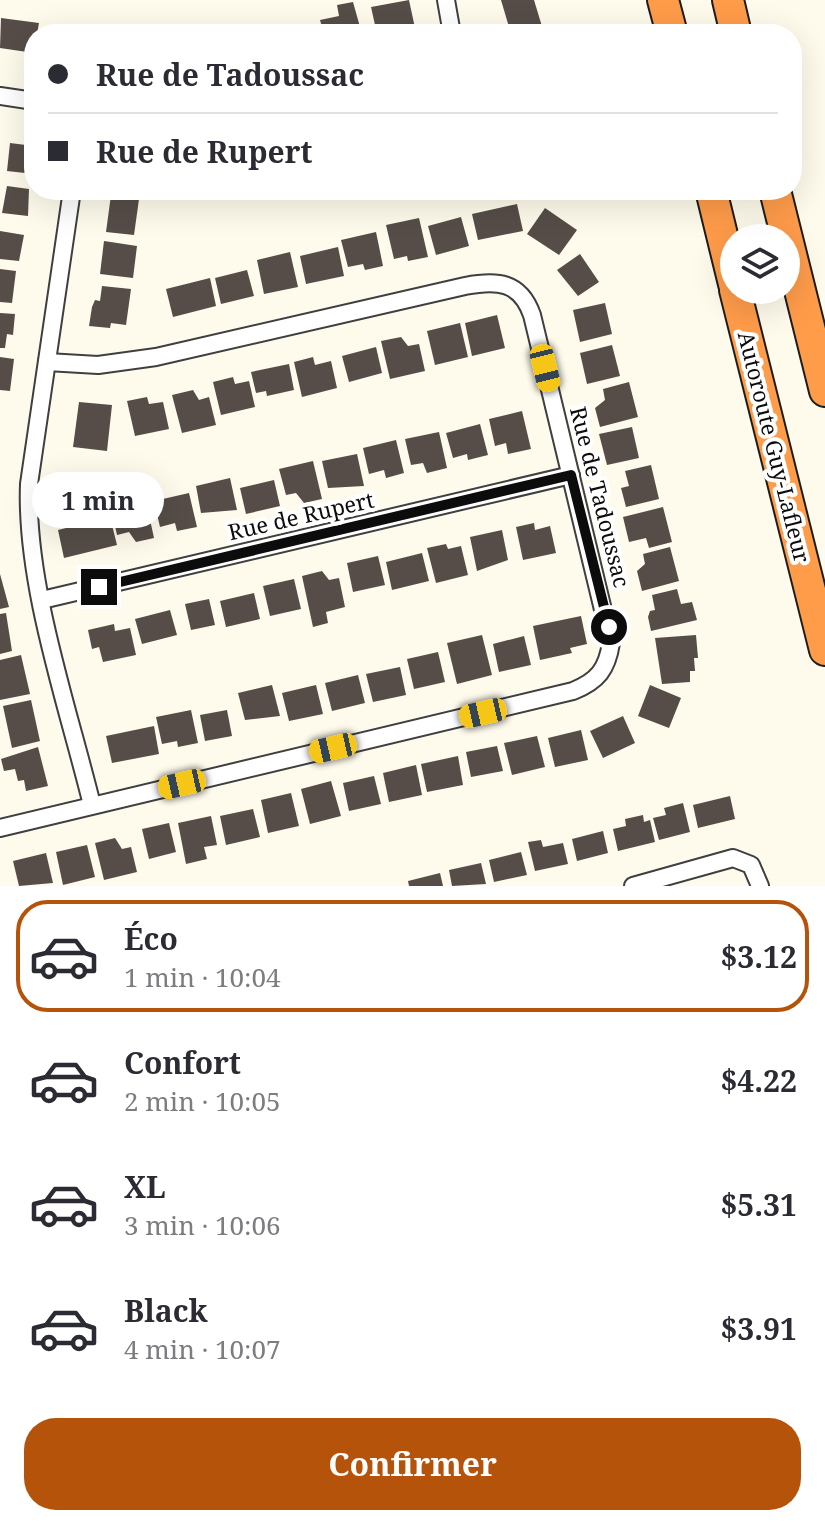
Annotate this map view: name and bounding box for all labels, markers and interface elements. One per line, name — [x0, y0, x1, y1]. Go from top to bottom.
text: Rue de Tadoussac — [96, 54, 364, 95]
text: Rue de Rupert — [96, 131, 312, 172]
map controls — [720, 224, 800, 304]
button: layers — [720, 224, 800, 304]
street label: Autoroute Guy-Lafleur — [732, 328, 818, 566]
car — [528, 342, 562, 394]
street label: Rue de Tadoussac — [564, 403, 638, 590]
callout: 1 min — [33, 471, 165, 527]
text: 1 min — [61, 482, 135, 518]
street label: Rue de Rupert — [225, 484, 377, 546]
route end — [81, 569, 117, 605]
route start — [591, 609, 627, 645]
car — [457, 696, 509, 730]
car — [307, 731, 359, 765]
car — [156, 767, 208, 801]
text: Éco — [124, 918, 178, 959]
icon: car — [28, 920, 100, 992]
text: $3.12 — [720, 936, 797, 977]
text: 1 min · 10:04 — [124, 959, 281, 995]
text: Confort — [124, 1042, 241, 1083]
icon: car — [28, 1044, 100, 1116]
text: $4.22 — [720, 1060, 797, 1101]
text: 2 min · 10:05 — [124, 1083, 281, 1119]
text: XL — [124, 1166, 166, 1207]
icon: car — [28, 1168, 100, 1240]
text: $5.31 — [720, 1184, 797, 1225]
text: 3 min · 10:06 — [124, 1207, 281, 1243]
text: Black — [124, 1290, 208, 1331]
icon: car — [28, 1292, 100, 1364]
text: $3.91 — [720, 1308, 797, 1349]
text: 4 min · 10:07 — [124, 1331, 281, 1367]
button: Confirmer — [24, 1418, 801, 1510]

